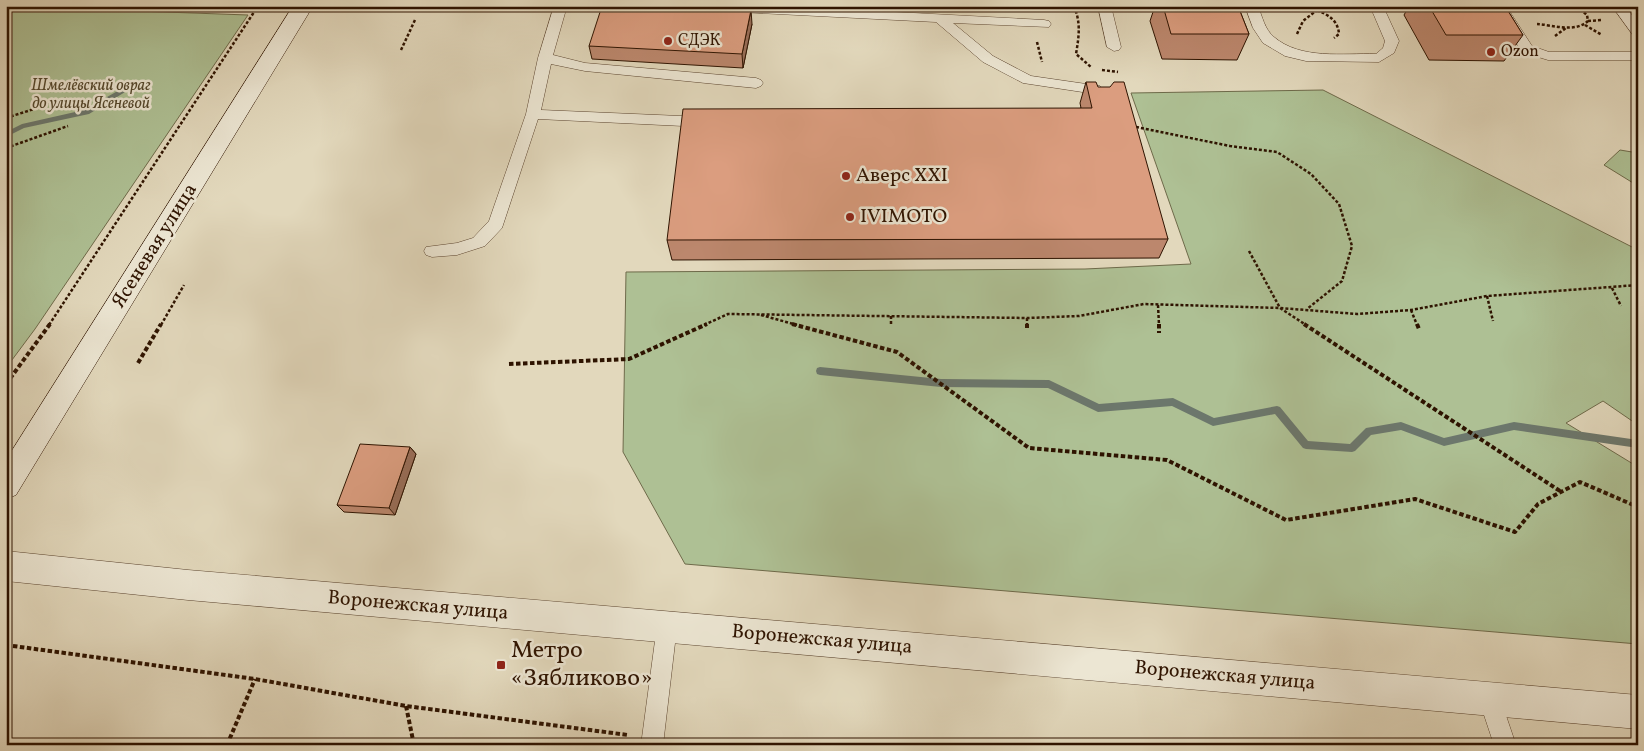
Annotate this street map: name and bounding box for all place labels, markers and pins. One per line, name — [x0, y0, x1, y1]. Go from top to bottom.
place label: СДЭК — [678, 30, 721, 52]
marker: СДЭК — [662, 35, 674, 47]
place label: Ozon — [1501, 41, 1539, 63]
marker: Ozon — [1485, 46, 1497, 58]
place label: Аверс XXI — [856, 162, 948, 190]
marker: Аверс XXI — [840, 170, 852, 182]
place label: IVIMOTO — [860, 203, 947, 231]
marker: IVIMOTO — [844, 211, 856, 223]
place label: Метро «Зябликово» — [511, 634, 652, 696]
marker: Метро «Зябликово» — [495, 659, 507, 671]

